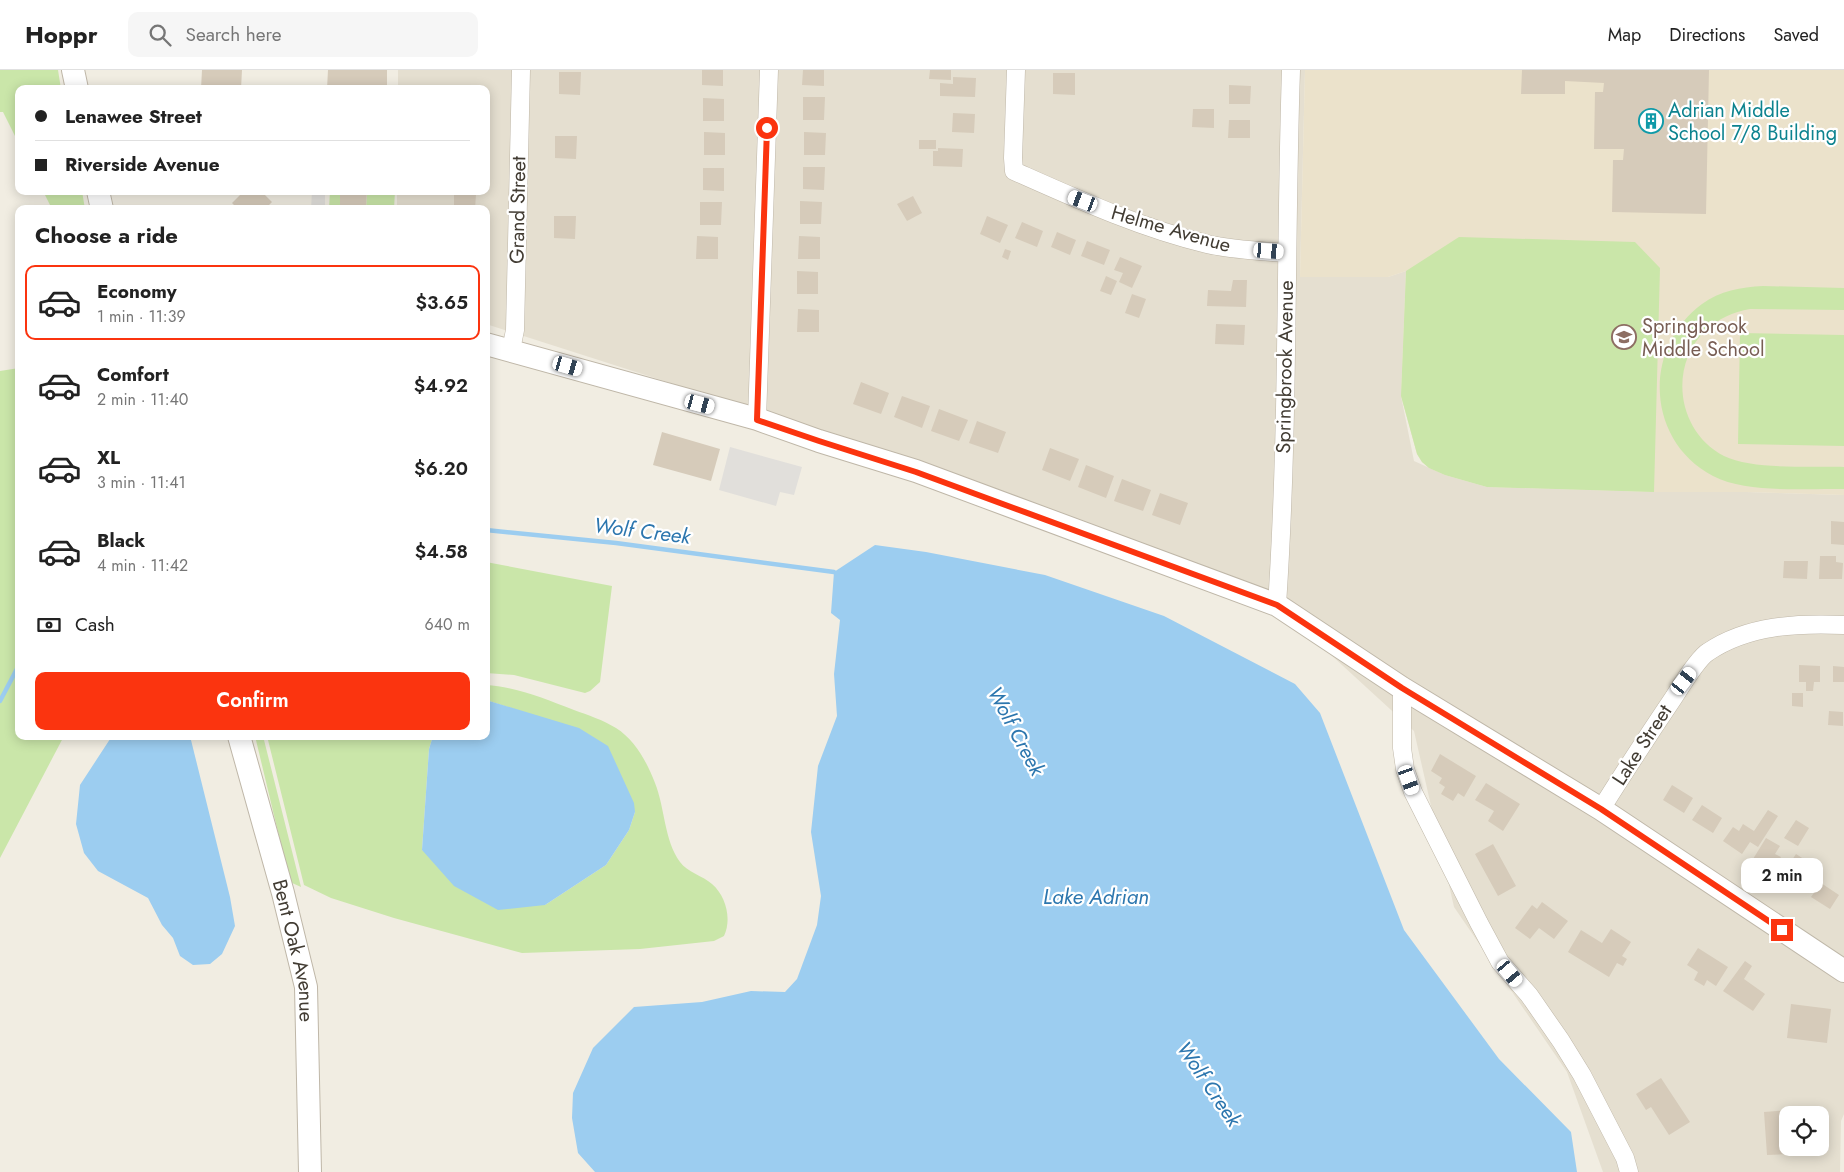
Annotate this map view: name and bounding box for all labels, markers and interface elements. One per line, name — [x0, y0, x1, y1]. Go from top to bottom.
search box — [128, 12, 478, 57]
text: Hoppr — [25, 17, 98, 52]
icon: search — [146, 21, 174, 49]
text: Search here — [186, 21, 282, 48]
text: Map — [1608, 22, 1641, 48]
text: Directions — [1669, 22, 1745, 48]
text: Saved — [1773, 22, 1819, 48]
place label: Adrian Middle School 7/8 Building — [1668, 96, 1837, 148]
text: Lenawee Street — [65, 103, 202, 130]
building icon: Adrian Middle School 7/8 Building — [1638, 108, 1664, 134]
route start — [756, 117, 778, 139]
text: Riverside Avenue — [65, 151, 220, 178]
street label: Grand Street — [503, 156, 533, 264]
car — [1066, 189, 1099, 213]
street label: Helme Avenue — [1108, 198, 1234, 260]
text: Choose a ride — [35, 219, 178, 251]
car — [1253, 242, 1284, 260]
text: Economy — [97, 278, 177, 305]
icon: car — [37, 280, 82, 325]
street label: Springbrook Avenue — [1269, 280, 1301, 454]
text: $3.65 — [415, 289, 468, 316]
text: 1 min · 11:39 — [97, 305, 186, 328]
place label: Springbrook Middle School — [1642, 312, 1765, 364]
school or university icon: Springbrook Middle School — [1611, 324, 1637, 350]
car — [551, 355, 584, 377]
text: Comfort — [97, 361, 169, 388]
icon: car — [37, 363, 82, 408]
text: $4.92 — [414, 372, 468, 399]
text: 2 min · 11:40 — [97, 388, 188, 411]
car — [683, 393, 716, 415]
text: XL — [97, 444, 120, 471]
icon: car — [37, 446, 82, 491]
text: $6.20 — [414, 455, 468, 482]
text: 3 min · 11:41 — [97, 471, 186, 494]
water label: Wolf Creek — [592, 510, 693, 552]
text: Black — [97, 527, 145, 554]
icon: car — [37, 529, 82, 574]
text: $4.58 — [415, 538, 468, 565]
text: 4 min · 11:42 — [97, 554, 188, 577]
icon: cash — [35, 611, 63, 639]
text: Cash — [75, 611, 115, 638]
text: 640 m — [425, 613, 470, 636]
car — [1668, 665, 1699, 697]
button: Confirm — [35, 672, 470, 730]
water label: Wolf Creek — [980, 681, 1053, 782]
street label: Lake Street — [1605, 699, 1679, 791]
car — [1396, 763, 1421, 797]
callout: 2 min — [1741, 858, 1823, 892]
text: 2 min — [1761, 864, 1803, 887]
street label: Bent Oak Avenue — [265, 876, 321, 1022]
water label: Lake Adrian — [1043, 882, 1149, 912]
route end — [1771, 919, 1793, 941]
car — [1494, 957, 1525, 989]
water label: Wolf Creek — [1169, 1035, 1249, 1133]
map controls — [1779, 1106, 1829, 1156]
button: locate — [1779, 1106, 1829, 1156]

